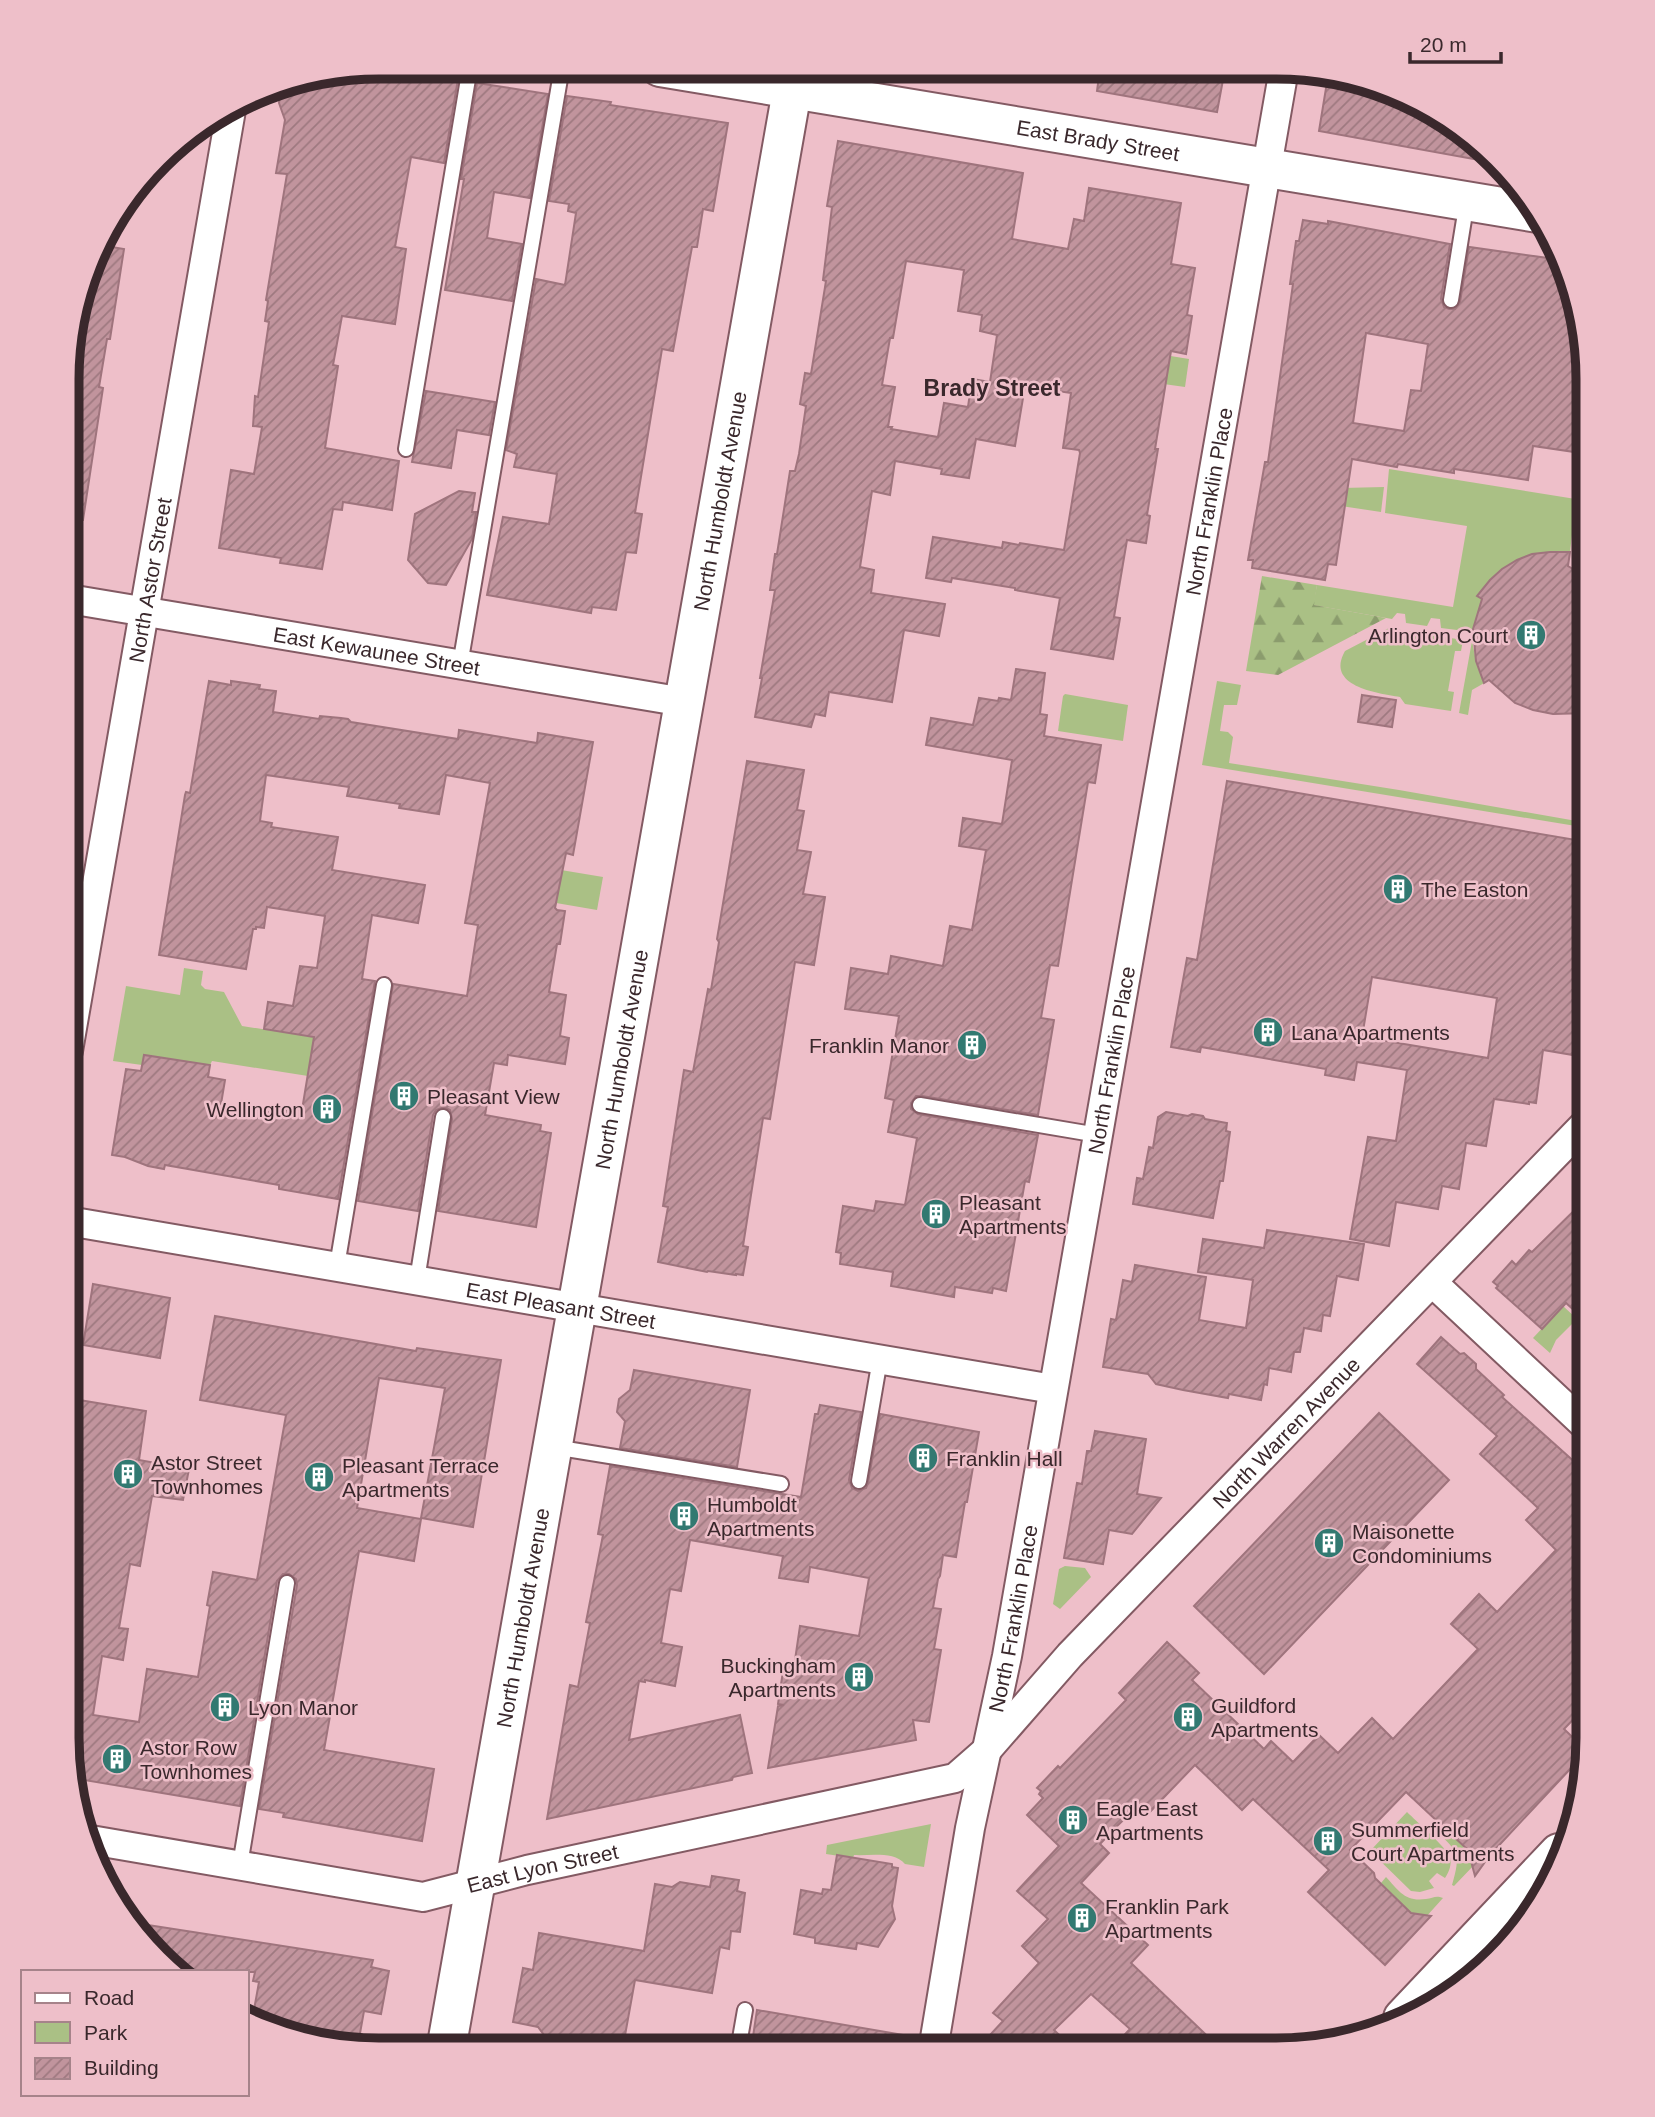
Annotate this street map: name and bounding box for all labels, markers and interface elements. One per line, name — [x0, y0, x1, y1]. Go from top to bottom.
scale bar — [1410, 21, 1501, 65]
text: 20 m — [1420, 33, 1467, 56]
street label: East Brady Street — [1015, 115, 1181, 165]
district label: Brady Street — [924, 375, 1061, 401]
street label: North Humboldt Avenue — [689, 389, 750, 613]
street label: North Franklin Place — [1181, 406, 1236, 597]
street label: North Astor Street — [124, 496, 175, 664]
building icon: Arlington Court — [1514, 618, 1548, 652]
street label: East Kewaunee Street — [272, 622, 482, 679]
place label: Arlington Court — [1368, 624, 1508, 647]
building icon: The Easton — [1381, 872, 1415, 906]
place label: The Easton — [1421, 878, 1528, 901]
street label: North Humboldt Avenue — [590, 948, 652, 1171]
street label: North Franklin Place — [1083, 964, 1139, 1156]
building icon: Lana Apartments — [1251, 1015, 1285, 1049]
place label: Lana Apartments — [1291, 1021, 1450, 1044]
building icon: Franklin Manor — [955, 1028, 989, 1062]
place label: Franklin Manor — [809, 1034, 949, 1057]
building icon: Pleasant View — [387, 1079, 421, 1113]
place label: Pleasant View — [427, 1085, 561, 1108]
building icon: Wellington — [310, 1092, 344, 1126]
place label: Wellington — [206, 1098, 304, 1121]
place label: Pleasant Apartments — [959, 1191, 1066, 1238]
building icon: Pleasant Apartments — [919, 1197, 953, 1231]
street label: East Pleasant Street — [465, 1278, 657, 1333]
street label: North Warren Avenue — [1208, 1352, 1364, 1512]
building icon: Franklin Hall — [906, 1441, 940, 1475]
place label: Franklin Hall — [946, 1447, 1063, 1470]
place label: Astor Street Townhomes — [151, 1451, 263, 1498]
place label: Pleasant Terrace Apartments — [342, 1454, 499, 1501]
building icon: Astor Street Townhomes — [111, 1457, 145, 1491]
building icon: Pleasant Terrace Apartments — [302, 1460, 336, 1494]
place label: Humboldt Apartments — [707, 1493, 814, 1540]
building icon: Humboldt Apartments — [667, 1499, 701, 1533]
street label: North Humboldt Avenue — [492, 1506, 553, 1729]
place label: Maisonette Condominiums — [1352, 1520, 1492, 1567]
street label: North Franklin Place — [984, 1523, 1041, 1714]
building icon: Maisonette Condominiums — [1312, 1526, 1346, 1560]
place label: Buckingham Apartments — [720, 1654, 836, 1701]
building icon: Buckingham Apartments — [842, 1660, 876, 1694]
building icon: Lyon Manor — [208, 1690, 242, 1724]
place label: Guildford Apartments — [1211, 1694, 1318, 1741]
place label: Lyon Manor — [248, 1696, 358, 1719]
building icon: Guildford Apartments — [1171, 1700, 1205, 1734]
place label: Astor Row Townhomes — [140, 1736, 252, 1783]
building icon: Astor Row Townhomes — [100, 1742, 134, 1776]
place label: Eagle East Apartments — [1096, 1797, 1203, 1844]
building icon: Eagle East Apartments — [1056, 1803, 1090, 1837]
place label: Summerfield Court Apartments — [1351, 1818, 1514, 1865]
building icon: Summerfield Court Apartments — [1311, 1824, 1345, 1858]
street label: East Lyon Street — [464, 1839, 620, 1897]
place label: Franklin Park Apartments — [1105, 1895, 1229, 1942]
building icon: Franklin Park Apartments — [1065, 1901, 1099, 1935]
legend — [21, 1970, 248, 2096]
text: Road — [84, 1986, 134, 2009]
text: Park — [84, 2021, 128, 2044]
text: Building — [84, 2056, 159, 2079]

